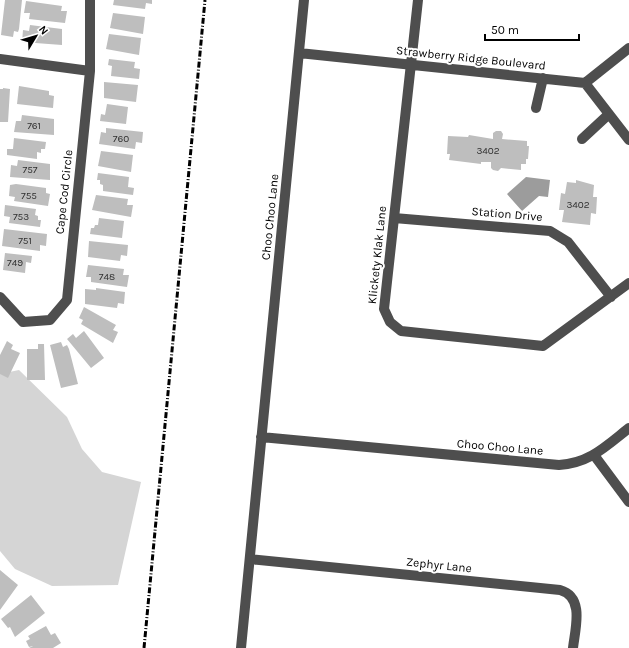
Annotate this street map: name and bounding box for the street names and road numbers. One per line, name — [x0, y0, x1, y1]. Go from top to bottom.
street label: Strawberry Ridge Boulevard — [395, 43, 547, 73]
street label: Cape Cod Circle — [53, 149, 75, 235]
street label: Choo Choo Lane — [259, 173, 281, 261]
street label: Station Drive — [471, 204, 543, 224]
street label: Klickety Klak Lane — [365, 205, 389, 305]
street label: Choo Choo Lane — [456, 436, 544, 458]
street label: Zephyr Lane — [405, 555, 473, 575]

